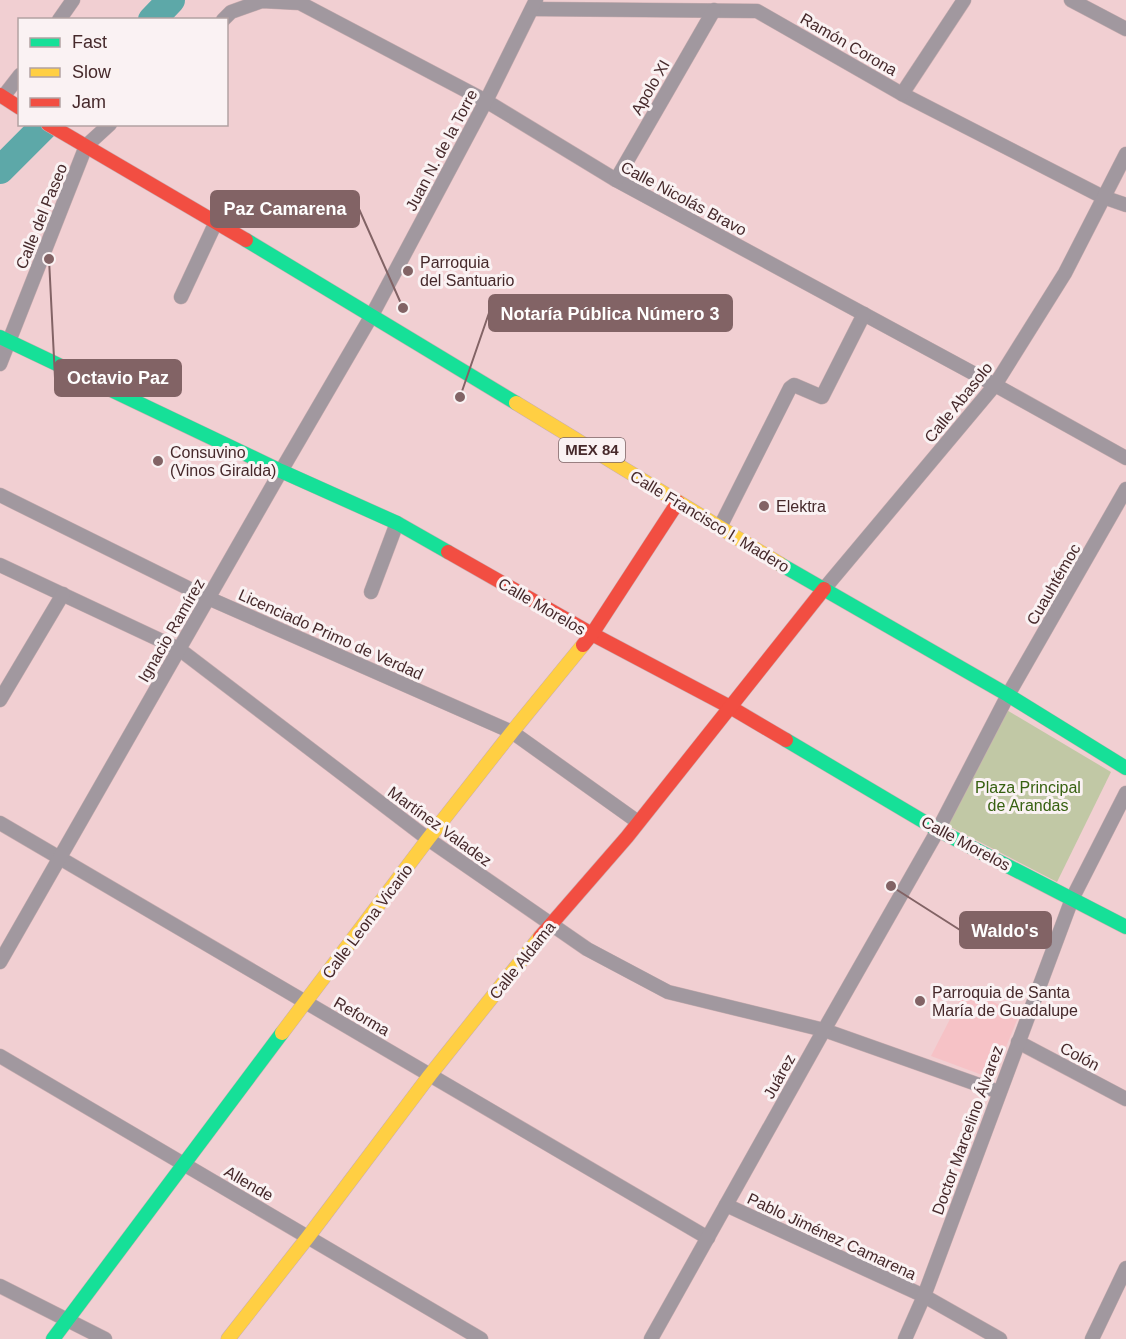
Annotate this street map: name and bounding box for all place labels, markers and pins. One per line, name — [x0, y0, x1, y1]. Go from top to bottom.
callout: Paz Camarena — [211, 191, 359, 227]
place label: Parroquia del Santuario — [420, 254, 514, 289]
marker: Parroquia del Santuario — [401, 264, 415, 278]
callout: Notaría Pública Número 3 — [489, 295, 732, 331]
callout: Octavio Paz — [55, 360, 181, 396]
place label: Consuvino (Vinos Giralda) — [170, 444, 276, 479]
marker: Consuvino (Vinos Giralda) — [151, 454, 165, 468]
place label: Elektra — [776, 498, 826, 515]
marker: Elektra — [757, 499, 771, 513]
callout: Waldo's — [960, 912, 1051, 948]
place label: Parroquia de Santa María de Guadalupe — [932, 984, 1078, 1019]
marker: Parroquia de Santa María de Guadalupe — [913, 994, 927, 1008]

